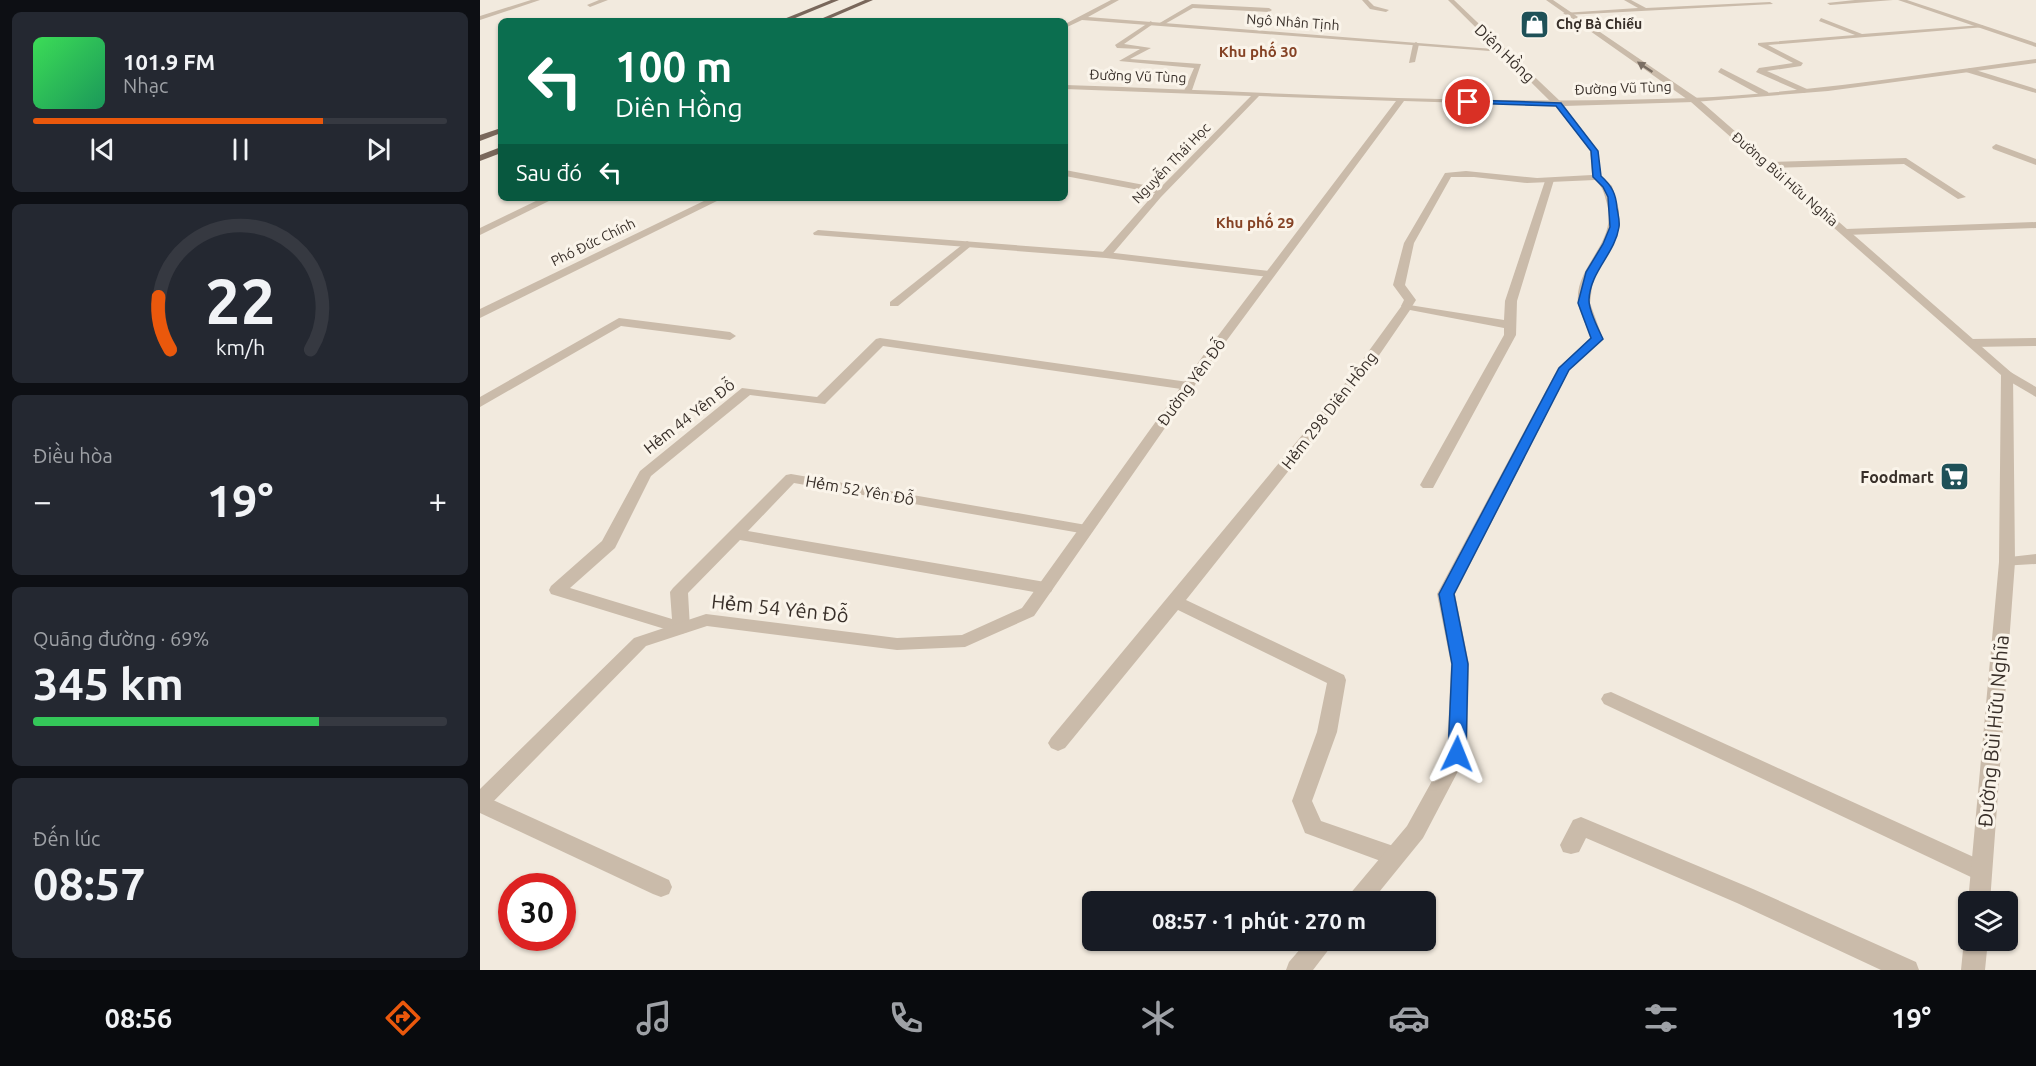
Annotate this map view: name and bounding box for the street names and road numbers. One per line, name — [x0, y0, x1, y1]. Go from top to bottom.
street label: Ngô Nhân Tịnh — [1246, 11, 1340, 33]
street label: Diên Hồng — [1472, 18, 1541, 86]
street label: Đường Vũ Tùng — [1089, 66, 1187, 86]
street label: Đường Vũ Tùng — [1574, 78, 1672, 98]
street label: Nguyễn Thái Học — [1127, 117, 1214, 207]
street label: Đường Bùi Hữu Nghĩa — [1729, 129, 1841, 229]
street label: Phó Đức Chính — [548, 215, 638, 269]
street label: Đường Yên Đỗ — [1151, 333, 1229, 429]
street label: Hẻm 298 Diên Hồng — [1275, 346, 1380, 472]
street label: Hẻm 44 Yên Đỗ — [638, 373, 738, 457]
street label: Hẻm 52 Yên Đỗ — [804, 469, 916, 508]
street label: Hẻm 54 Yên Đỗ — [710, 587, 850, 627]
street label: Đường Bùi Hữu Nghĩa — [1973, 634, 2013, 828]

